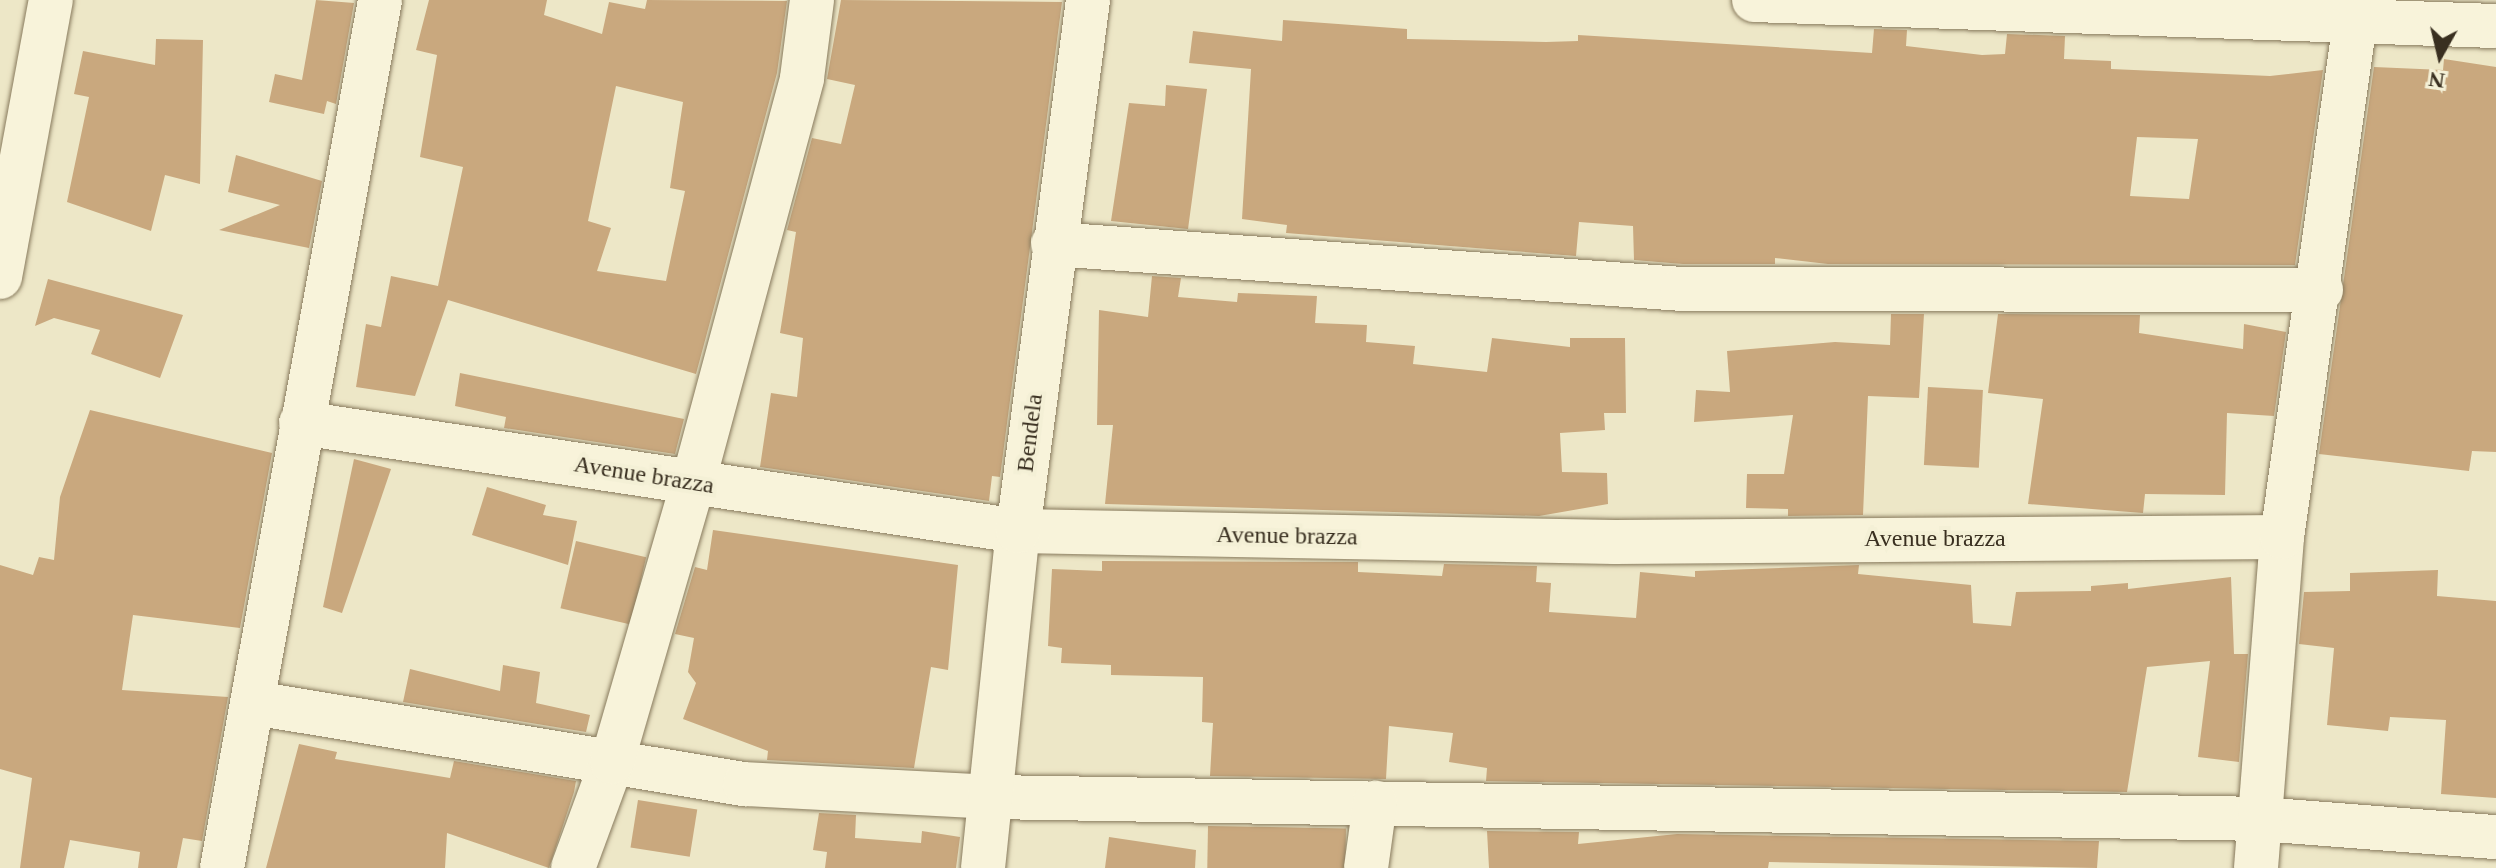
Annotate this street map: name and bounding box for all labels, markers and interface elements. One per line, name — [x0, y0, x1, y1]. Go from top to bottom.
north arrow — [2400, 16, 2480, 96]
text: N — [2427, 67, 2446, 94]
street label: Bendela — [1011, 392, 1049, 474]
street label: Avenue brazza — [572, 450, 716, 500]
street label: Avenue brazza — [1216, 520, 1358, 552]
street label: Avenue brazza — [1864, 525, 2006, 553]

